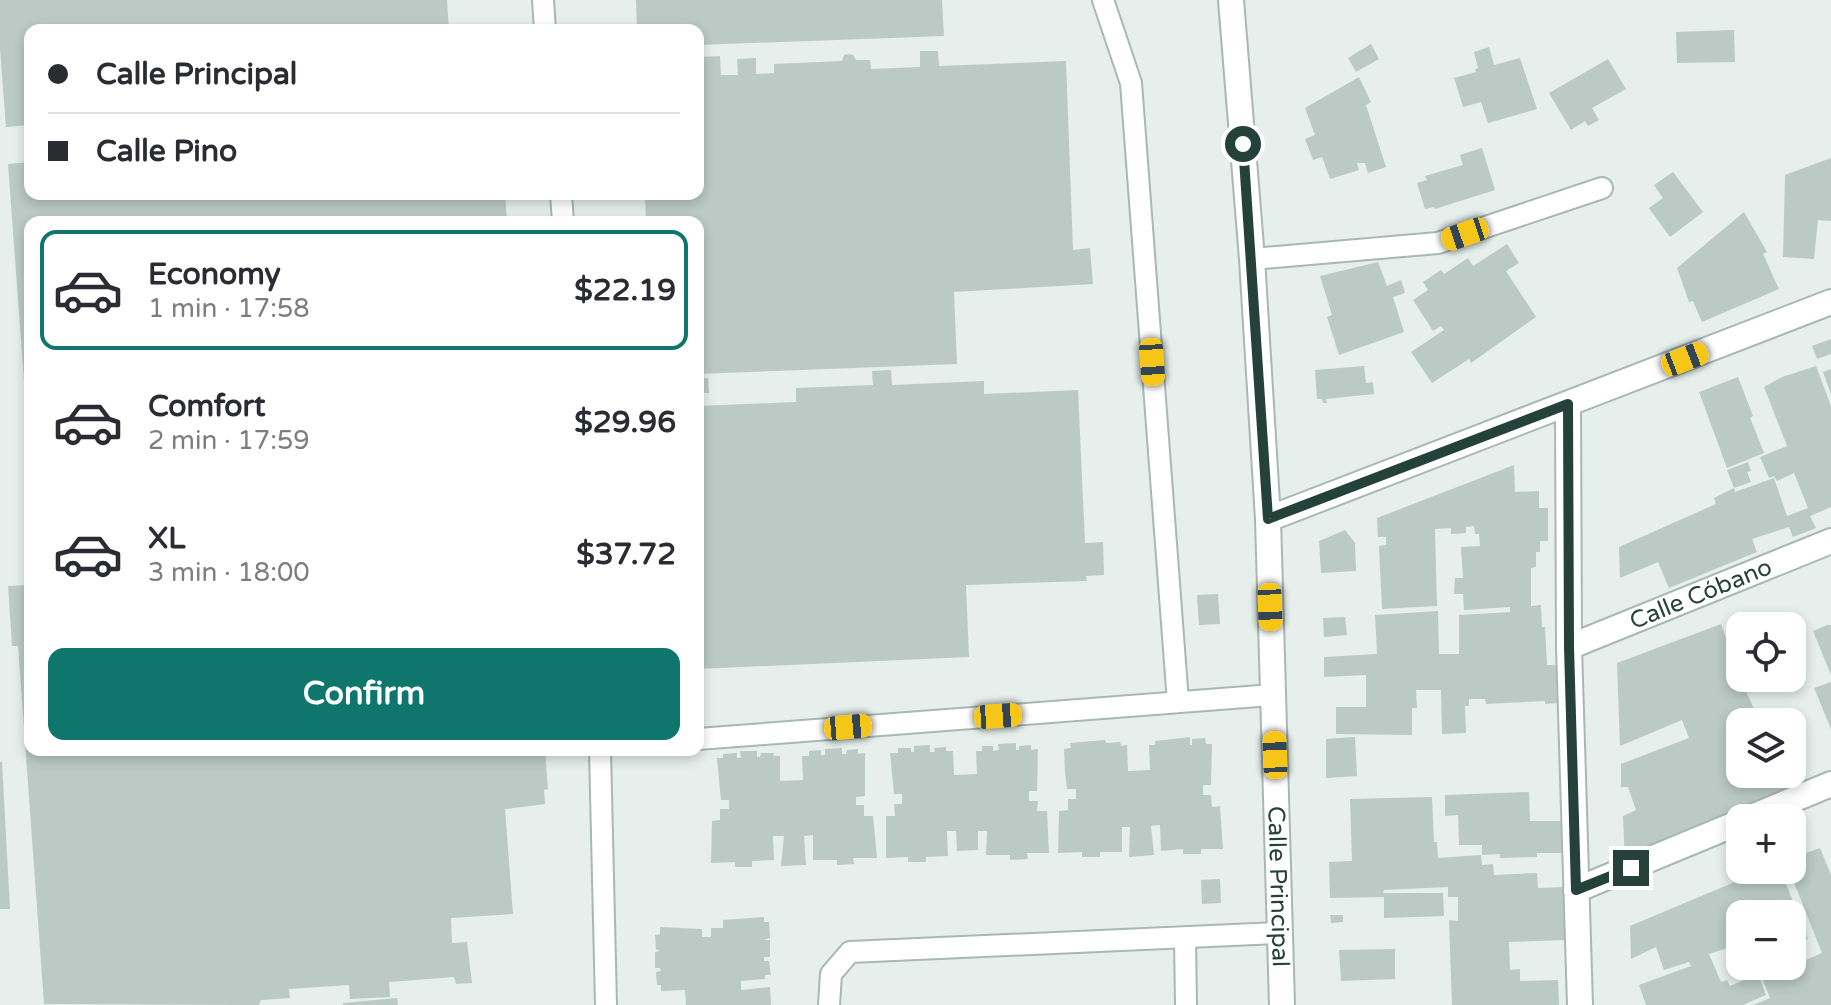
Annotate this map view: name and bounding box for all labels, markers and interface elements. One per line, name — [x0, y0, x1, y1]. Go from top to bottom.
text: Calle Principal — [96, 56, 297, 93]
route start — [1225, 126, 1261, 162]
text: Calle Pino — [96, 133, 237, 170]
car — [1438, 215, 1492, 253]
icon: car — [52, 254, 124, 326]
text: Economy — [148, 256, 281, 293]
text: $22.19 — [574, 272, 676, 309]
text: 1 min · 17:58 — [148, 293, 310, 324]
car — [1138, 337, 1166, 387]
car — [1658, 339, 1712, 379]
icon: car — [52, 386, 124, 458]
text: Comfort — [148, 388, 266, 425]
text: $29.96 — [574, 404, 676, 441]
text: 2 min · 17:59 — [148, 425, 310, 456]
icon: car — [52, 518, 124, 590]
text: XL — [148, 520, 185, 557]
text: $37.72 — [576, 536, 676, 573]
street label: Calle Cóbano — [1625, 552, 1776, 635]
text: 3 min · 18:00 — [148, 557, 310, 588]
car — [1257, 583, 1283, 631]
map controls — [1726, 612, 1806, 980]
button: locate — [1726, 612, 1806, 692]
button: Confirm — [48, 648, 680, 740]
car — [973, 702, 1023, 730]
button: layers — [1726, 708, 1806, 788]
car — [823, 713, 873, 741]
car — [1262, 731, 1288, 779]
button: + — [1726, 804, 1806, 884]
street label: Calle Principal — [1262, 806, 1295, 967]
route end — [1613, 850, 1649, 886]
button: − — [1726, 900, 1806, 980]

